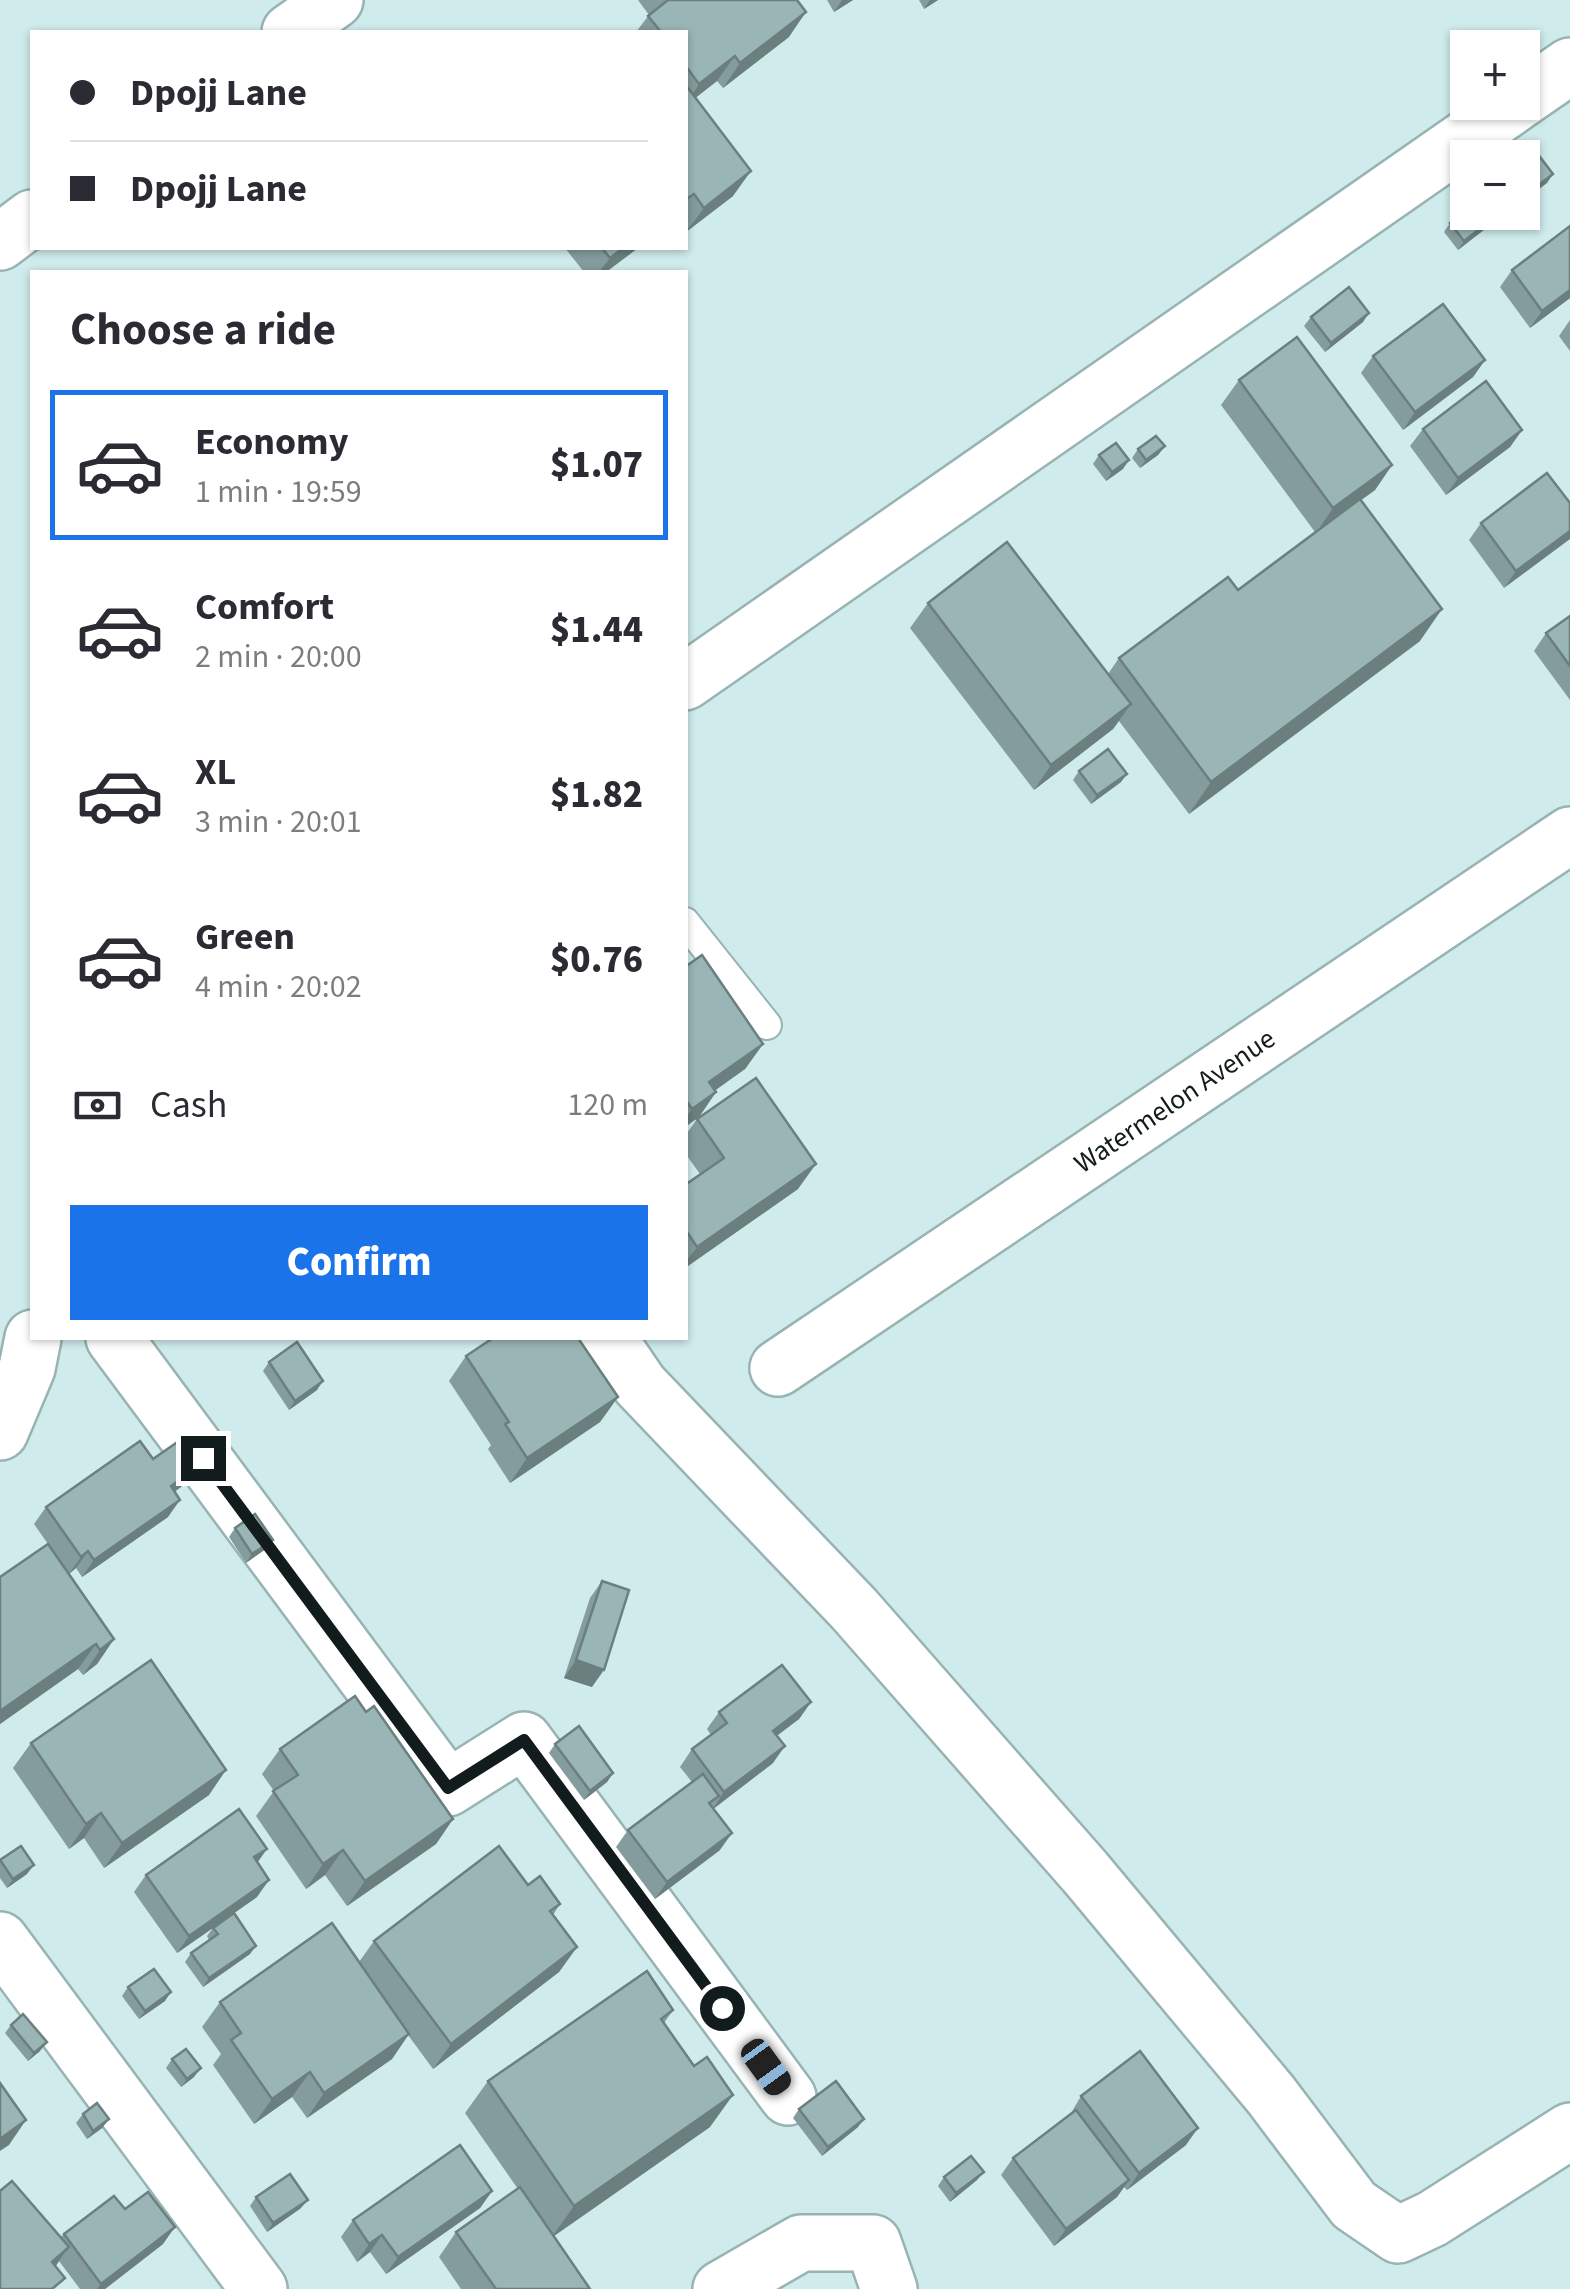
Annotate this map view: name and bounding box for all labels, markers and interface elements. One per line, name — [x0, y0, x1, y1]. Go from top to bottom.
map controls — [1450, 30, 1540, 230]
button: + — [1450, 30, 1540, 120]
text: Dpojj Lane — [130, 66, 307, 120]
button: − — [1450, 140, 1540, 230]
text: Dpojj Lane — [130, 162, 307, 216]
text: Choose a ride — [70, 298, 336, 362]
text: Economy — [195, 415, 348, 469]
icon: car — [75, 420, 165, 510]
text: $1.07 — [550, 438, 643, 492]
text: 1 min · 19:59 — [195, 469, 362, 515]
text: Comfort — [195, 580, 334, 634]
icon: car — [75, 585, 165, 675]
text: $1.44 — [550, 603, 643, 657]
text: 2 min · 20:00 — [195, 634, 362, 680]
text: XL — [195, 745, 236, 799]
icon: car — [75, 750, 165, 840]
text: $1.82 — [550, 768, 643, 822]
text: 3 min · 20:01 — [195, 799, 362, 845]
text: Green — [195, 910, 295, 964]
icon: car — [75, 915, 165, 1005]
text: $0.76 — [550, 933, 643, 987]
text: 4 min · 20:02 — [195, 964, 362, 1010]
street label: Watermelon Avenue — [1066, 1019, 1283, 1183]
icon: cash — [70, 1078, 125, 1133]
text: Cash — [150, 1078, 227, 1132]
text: 120 m — [567, 1082, 648, 1128]
button: Confirm — [70, 1205, 648, 1320]
route end — [181, 1436, 226, 1481]
route start — [700, 1986, 745, 2031]
car — [736, 2034, 796, 2100]

